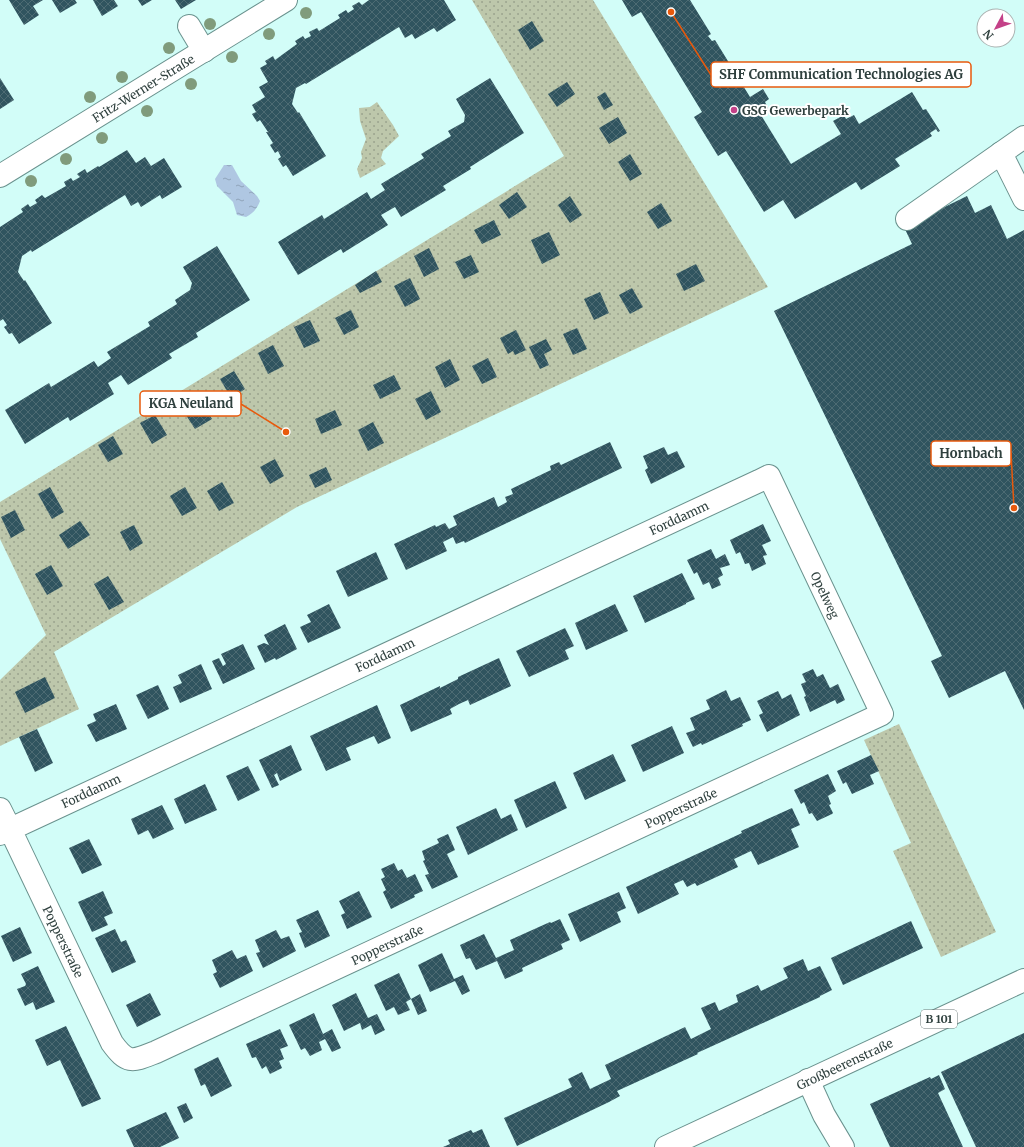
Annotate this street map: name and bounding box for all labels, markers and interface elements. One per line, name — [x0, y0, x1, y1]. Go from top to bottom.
north arrow — [976, 8, 1016, 48]
text: N — [980, 26, 997, 42]
street label: Fritz-Werner-Straße — [89, 51, 197, 125]
callout: SHF Communication Technologies AG — [711, 62, 971, 87]
text: SHF Communication Technologies AG — [719, 66, 964, 83]
place label: GSG Gewerbepark — [742, 103, 849, 118]
marker: GSG Gewerbepark — [729, 105, 739, 115]
callout: KGA Neuland — [140, 391, 241, 416]
text: KGA Neuland — [149, 395, 233, 412]
callout: Hornbach — [931, 441, 1011, 466]
text: Hornbach — [939, 445, 1003, 462]
street label: Forddamm — [647, 498, 711, 538]
street label: Opelweg — [808, 569, 843, 621]
street label: Forddamm — [353, 635, 417, 675]
street label: Forddamm — [59, 771, 123, 811]
street label: Popperstraße — [642, 784, 719, 831]
street label: Popperstraße — [40, 903, 87, 980]
street label: Popperstraße — [349, 921, 425, 968]
road number: B 101 — [921, 1010, 957, 1028]
street label: Großbeerenstraße — [794, 1035, 895, 1093]

